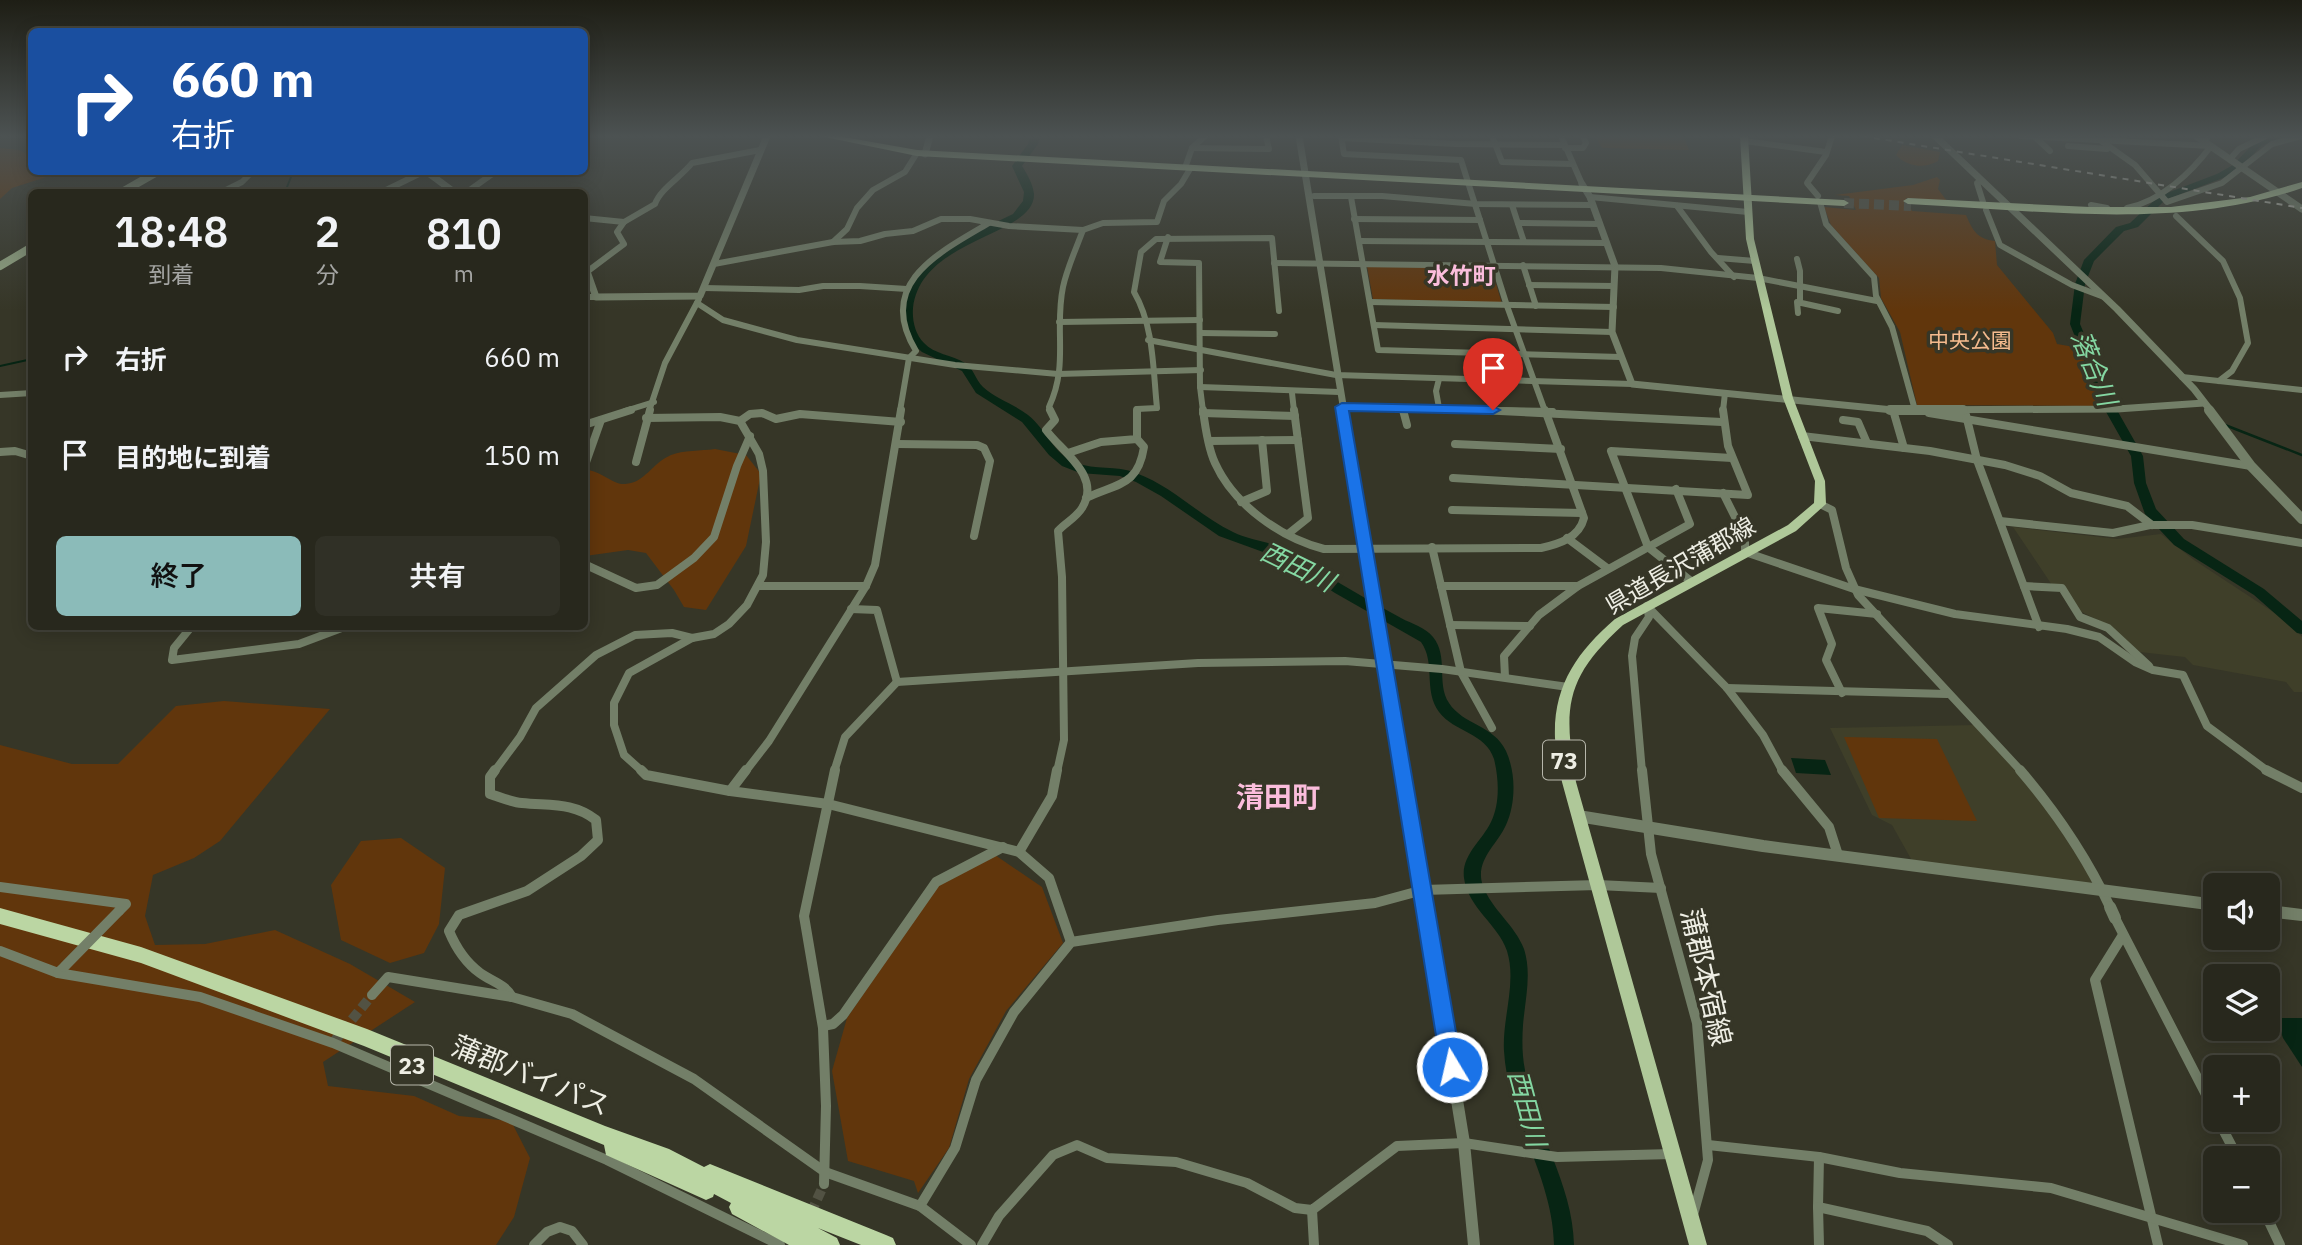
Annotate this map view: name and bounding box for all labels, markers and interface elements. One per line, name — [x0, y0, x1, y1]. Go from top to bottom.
text: 660 m — [171, 47, 315, 110]
icon: right — [56, 56, 147, 147]
text: 右折 — [171, 113, 235, 155]
text: 18:48 — [114, 204, 228, 259]
text: 2 — [315, 204, 340, 259]
text: 810 — [426, 206, 502, 261]
text: m — [454, 258, 474, 288]
text: 到着 — [148, 259, 194, 289]
text: 分 — [316, 259, 339, 289]
district label: 水竹町 — [1427, 260, 1496, 290]
water label: 落合川 — [2065, 325, 2126, 413]
park label: 中央公園 — [1928, 326, 2012, 354]
icon: right — [56, 338, 94, 376]
pin — [1463, 338, 1523, 410]
text: 660 m — [484, 340, 560, 374]
text: 右折 — [115, 342, 167, 376]
icon: arrive — [1474, 349, 1512, 387]
icon: arrive — [56, 436, 94, 474]
text: 150 m — [484, 438, 560, 472]
text: 目的地に到着 — [115, 440, 271, 474]
street label: 県道長沢蒲郡線 — [1599, 509, 1761, 621]
water label: 西田川 — [1255, 534, 1343, 600]
button: 終了 — [56, 536, 301, 616]
button: 共有 — [315, 536, 560, 616]
road number: 73 — [1543, 740, 1585, 780]
district label: 清田町 — [1236, 778, 1320, 815]
map controls — [2203, 873, 2280, 1223]
button: sound — [2203, 873, 2280, 950]
street label: 蒲郡本宿線 — [1673, 905, 1741, 1049]
button: layers — [2203, 964, 2280, 1041]
street label: 蒲郡バイパス — [446, 1026, 616, 1124]
position arrow — [1415, 1030, 1489, 1104]
road number: 23 — [391, 1046, 433, 1084]
button: + — [2203, 1055, 2280, 1132]
water label: 西田川 — [1501, 1066, 1555, 1153]
button: − — [2203, 1146, 2280, 1223]

